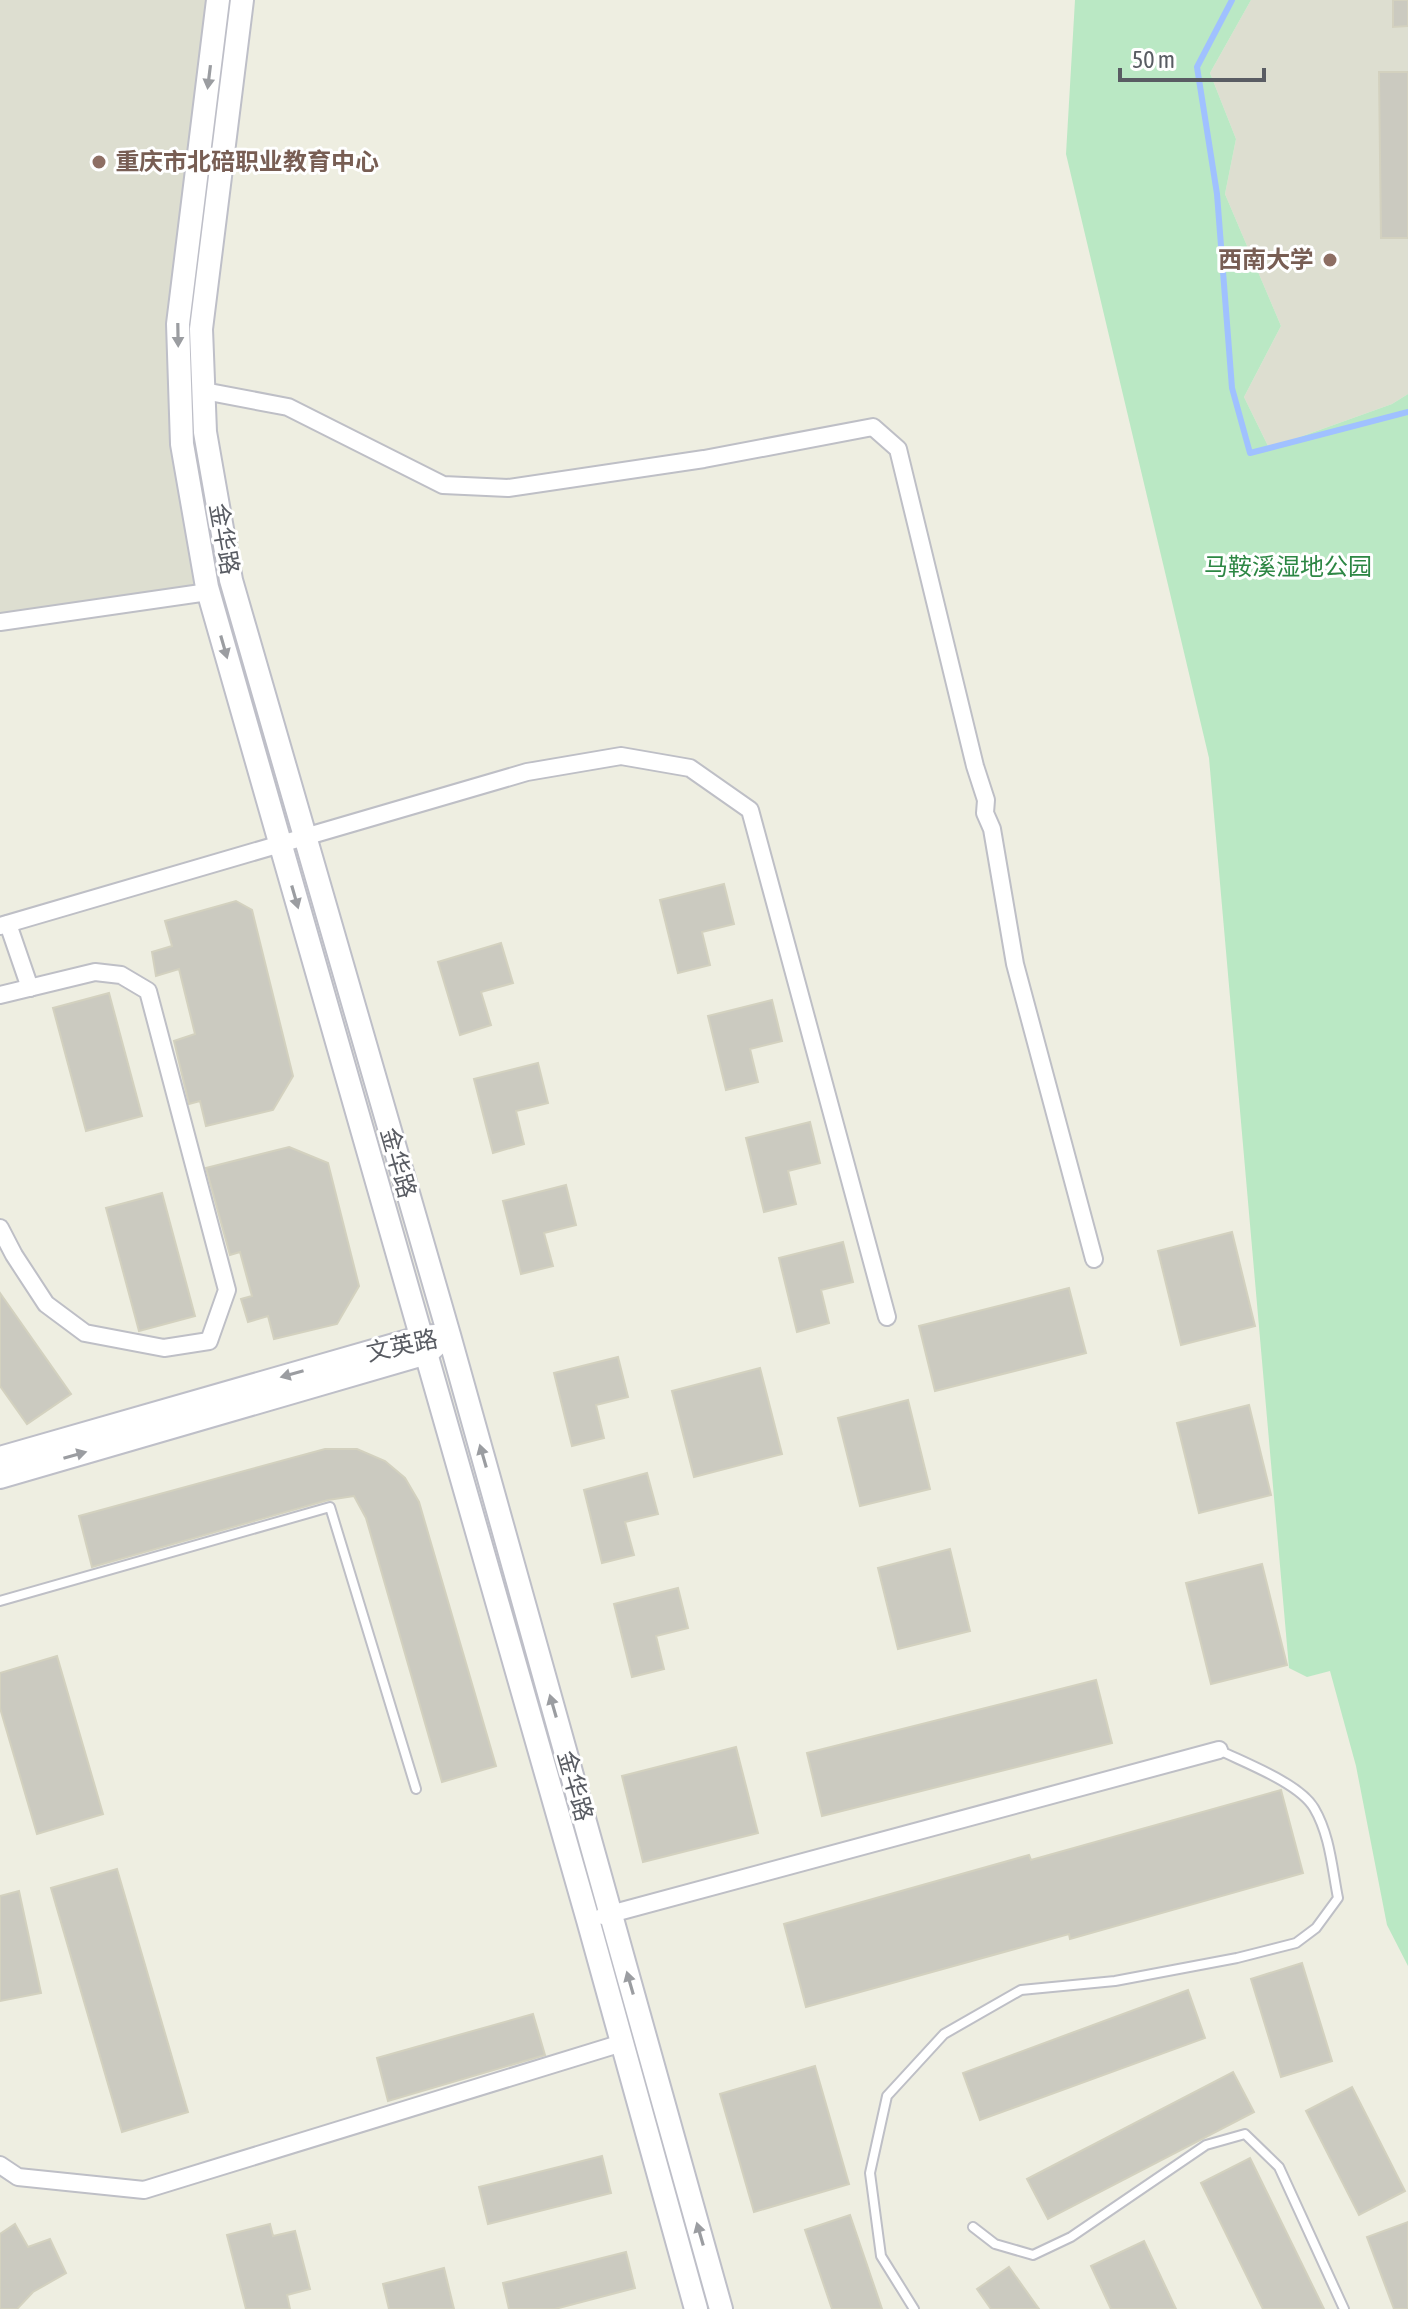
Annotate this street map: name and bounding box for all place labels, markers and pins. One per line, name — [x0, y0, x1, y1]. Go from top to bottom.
place label: 重庆市北碚职业教育中心 — [115, 148, 379, 175]
marker: 重庆市北碚职业教育中心 — [90, 153, 108, 171]
place label: 西南大学 — [1218, 246, 1314, 273]
marker: 西南大学 — [1321, 251, 1339, 269]

